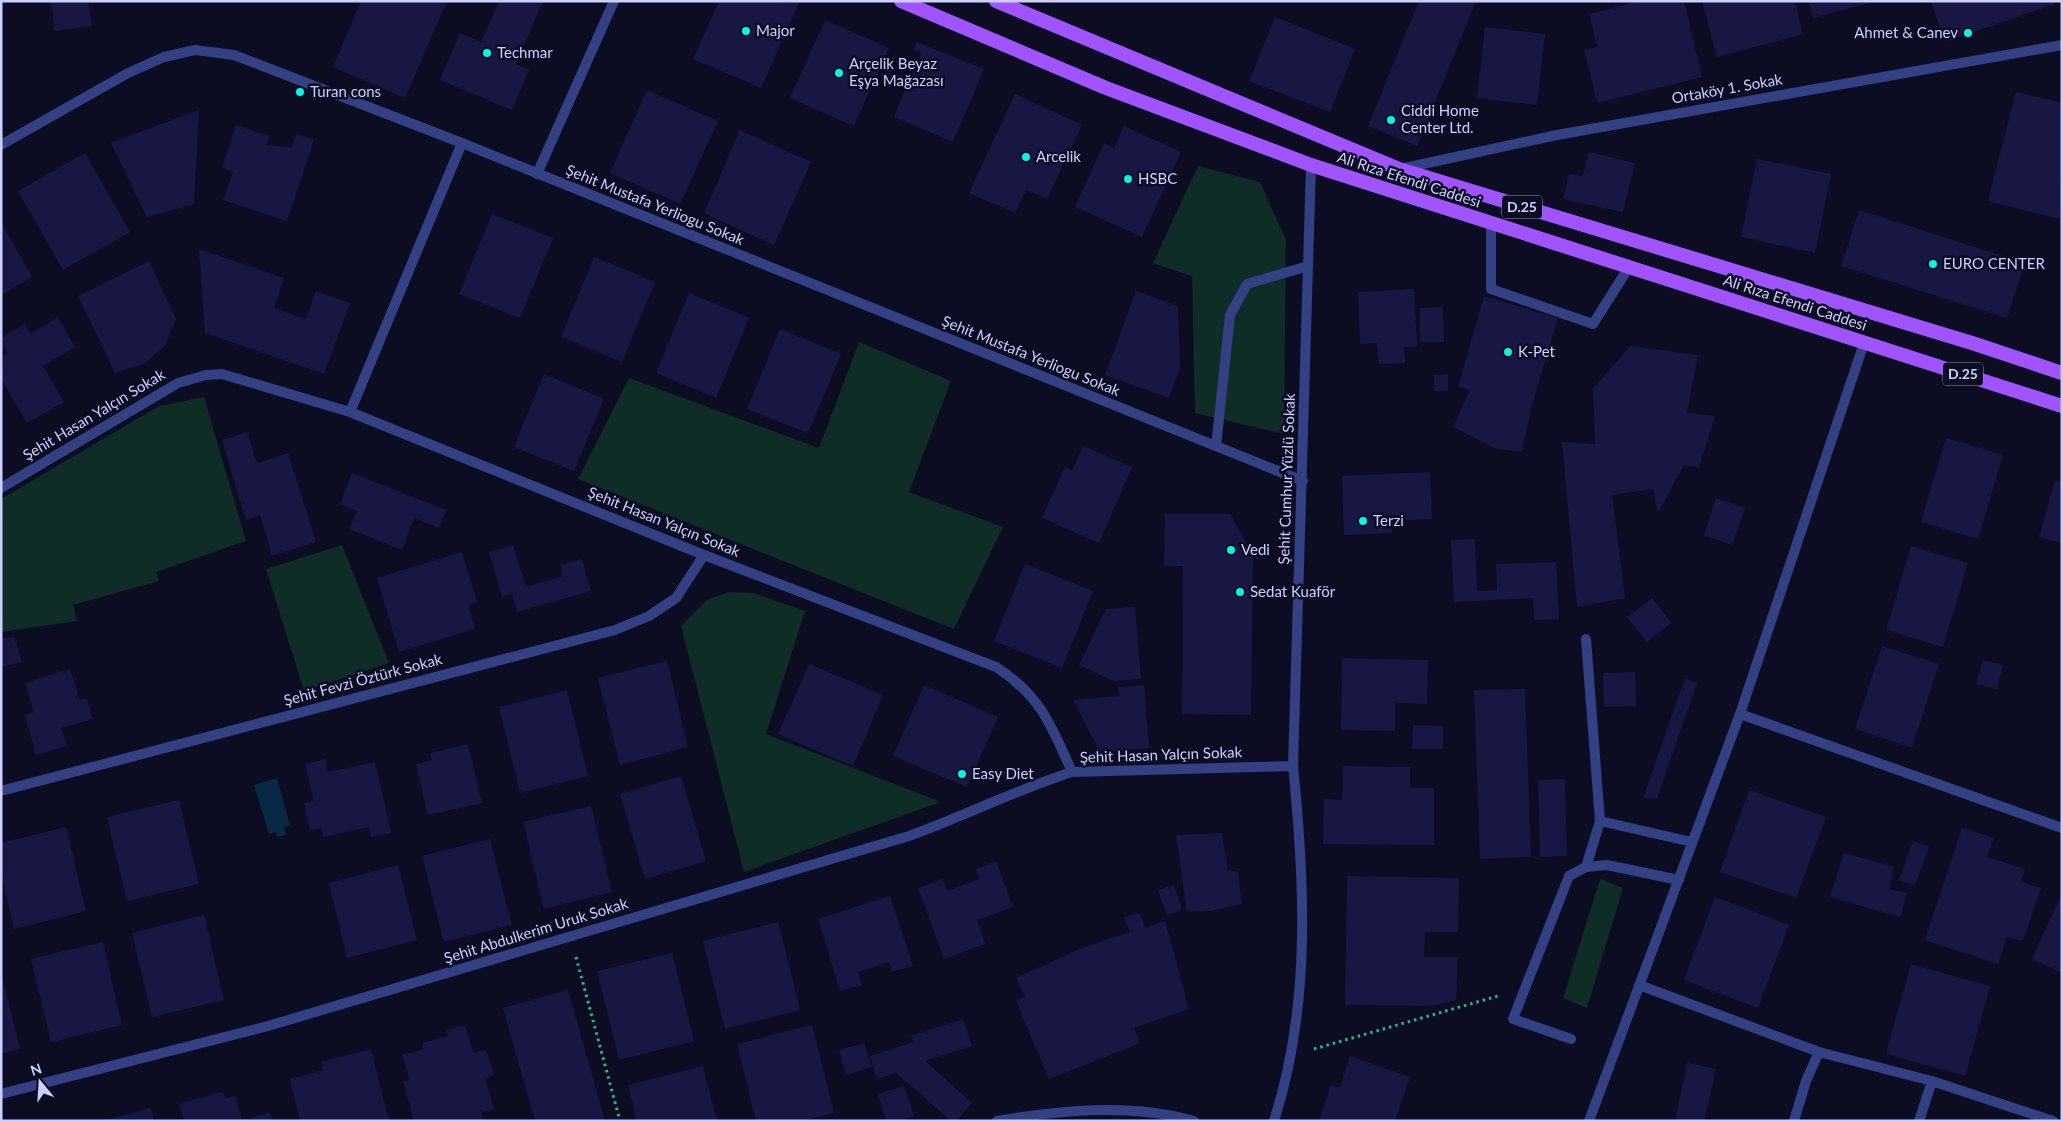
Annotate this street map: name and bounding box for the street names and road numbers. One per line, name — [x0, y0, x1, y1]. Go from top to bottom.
street label: Ortaköy 1. Sokak — [1670, 69, 1784, 107]
street label: Ali Rıza Efendi Caddesi — [1335, 147, 1483, 211]
street label: Şehit Mustafa Yerliogu Sokak — [564, 160, 747, 248]
road number: D.25 — [1502, 196, 1542, 218]
street label: Ali Rıza Efendi Caddesi — [1721, 270, 1869, 334]
street label: Şehit Mustafa Yerliogu Sokak — [940, 311, 1123, 399]
road number: D.25 — [1943, 362, 1983, 386]
street label: Şehit Hasan Yalçın Sokak — [19, 364, 168, 464]
street label: Şehit Cumhur Yüzlü Sokak — [1274, 393, 1298, 565]
street label: Şehit Hasan Yalçın Sokak — [586, 482, 743, 560]
street label: Şehit Fevzi Öztürk Sokak — [282, 649, 444, 709]
street label: Şehit Hasan Yalçın Sokak — [1079, 742, 1243, 766]
street label: Şehit Abdulkerim Uruk Sokak — [442, 893, 630, 967]

